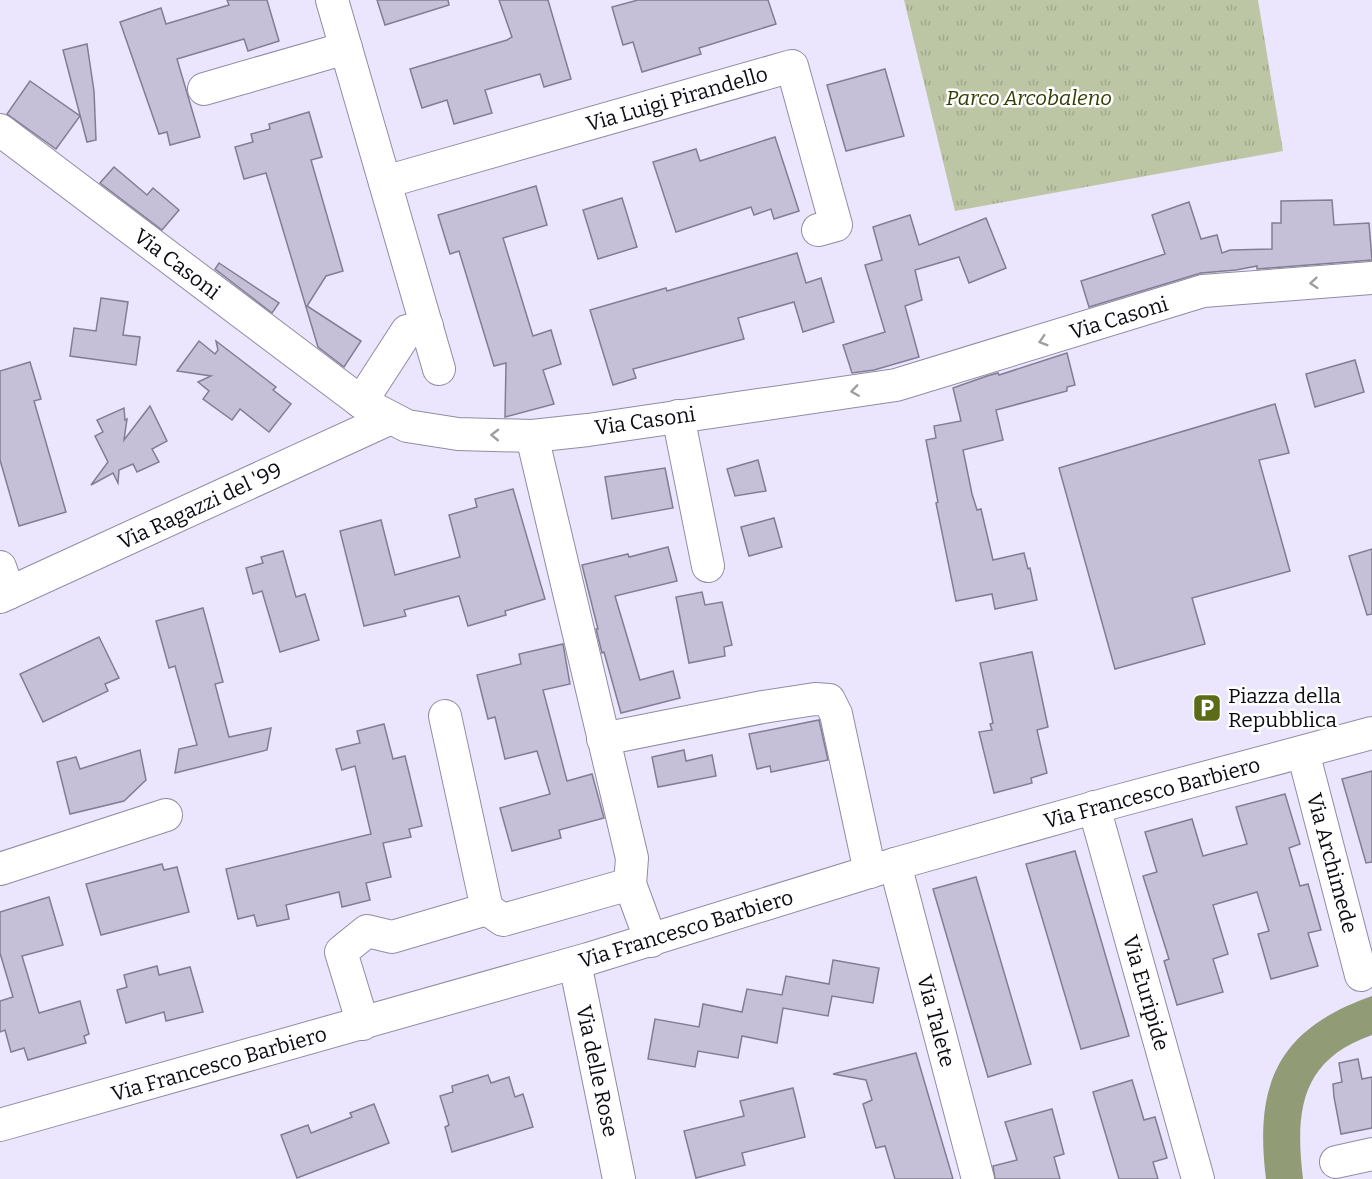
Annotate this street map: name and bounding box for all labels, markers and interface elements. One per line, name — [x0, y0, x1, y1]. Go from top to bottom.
street label: Via Luigi Pirandello — [583, 61, 771, 137]
park label: Parco Arcobaleno — [946, 85, 1112, 111]
street label: Via Casoni — [129, 223, 225, 305]
one-way arrow — [1309, 276, 1318, 289]
street label: Via Casoni — [1067, 291, 1171, 345]
one-way arrow — [1038, 334, 1049, 346]
one-way arrow — [850, 385, 859, 397]
street label: Via Casoni — [593, 401, 697, 441]
one-way arrow — [490, 429, 499, 441]
street label: Via Ragazzi del '99 — [114, 457, 286, 555]
place label: Piazza della Repubblica — [1228, 683, 1341, 733]
parking icon: Piazza della Repubblica — [1191, 692, 1223, 724]
street label: Via Francesco Barbiero — [1041, 752, 1263, 834]
street label: Via Archimede — [1301, 790, 1363, 936]
street label: Via Francesco Barbiero — [576, 884, 796, 974]
street label: Via Euripide — [1117, 932, 1175, 1054]
street label: Via Talete — [911, 972, 961, 1070]
street label: Via delle Rose — [570, 1003, 624, 1139]
street label: Via Francesco Barbiero — [108, 1021, 330, 1107]

